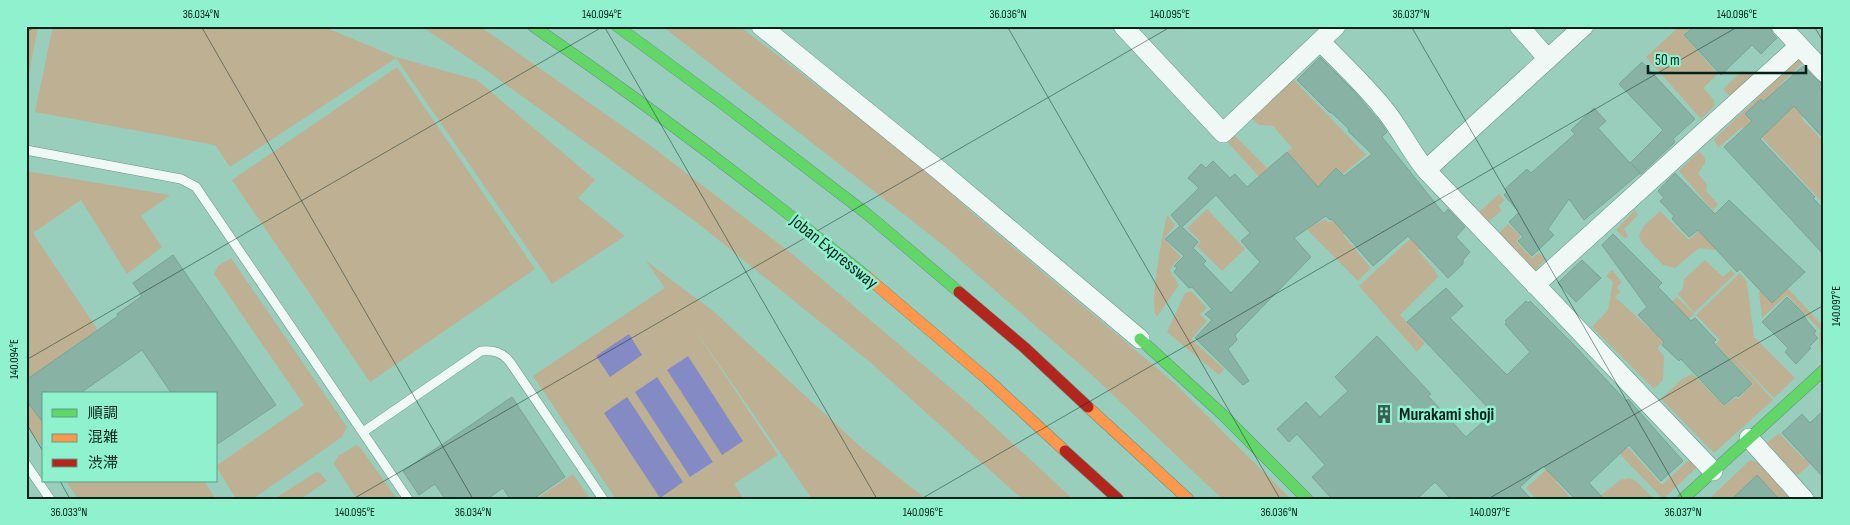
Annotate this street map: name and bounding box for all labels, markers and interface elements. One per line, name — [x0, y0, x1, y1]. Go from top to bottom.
text: 36.034°N — [183, 7, 219, 22]
text: 140.094°E — [582, 7, 622, 22]
text: 36.036°N — [989, 7, 1027, 22]
text: 140.095°E — [1150, 7, 1190, 22]
text: 36.037°N — [1392, 7, 1430, 22]
text: 140.096°E — [1717, 7, 1757, 22]
scale bar — [1648, 42, 1805, 74]
text: 50 m — [1655, 51, 1680, 70]
street label: Joban Expressway — [785, 210, 882, 294]
text: 140.097°E — [1829, 286, 1844, 326]
text: 140.094°E — [7, 339, 22, 379]
legend — [42, 392, 218, 482]
building icon: Murakami shoji — [1373, 403, 1395, 425]
text: 順調 — [88, 404, 118, 423]
place label: Murakami shoji — [1399, 404, 1494, 425]
text: 混雑 — [88, 428, 118, 447]
text: 渋滞 — [88, 454, 118, 473]
text: 36.033°N — [50, 505, 88, 520]
text: 140.095°E — [335, 505, 375, 520]
text: 36.034°N — [455, 505, 491, 520]
text: 140.096°E — [903, 505, 943, 520]
text: 36.036°N — [1260, 505, 1298, 520]
text: 140.097°E — [1470, 505, 1510, 520]
text: 36.037°N — [1664, 505, 1702, 520]

